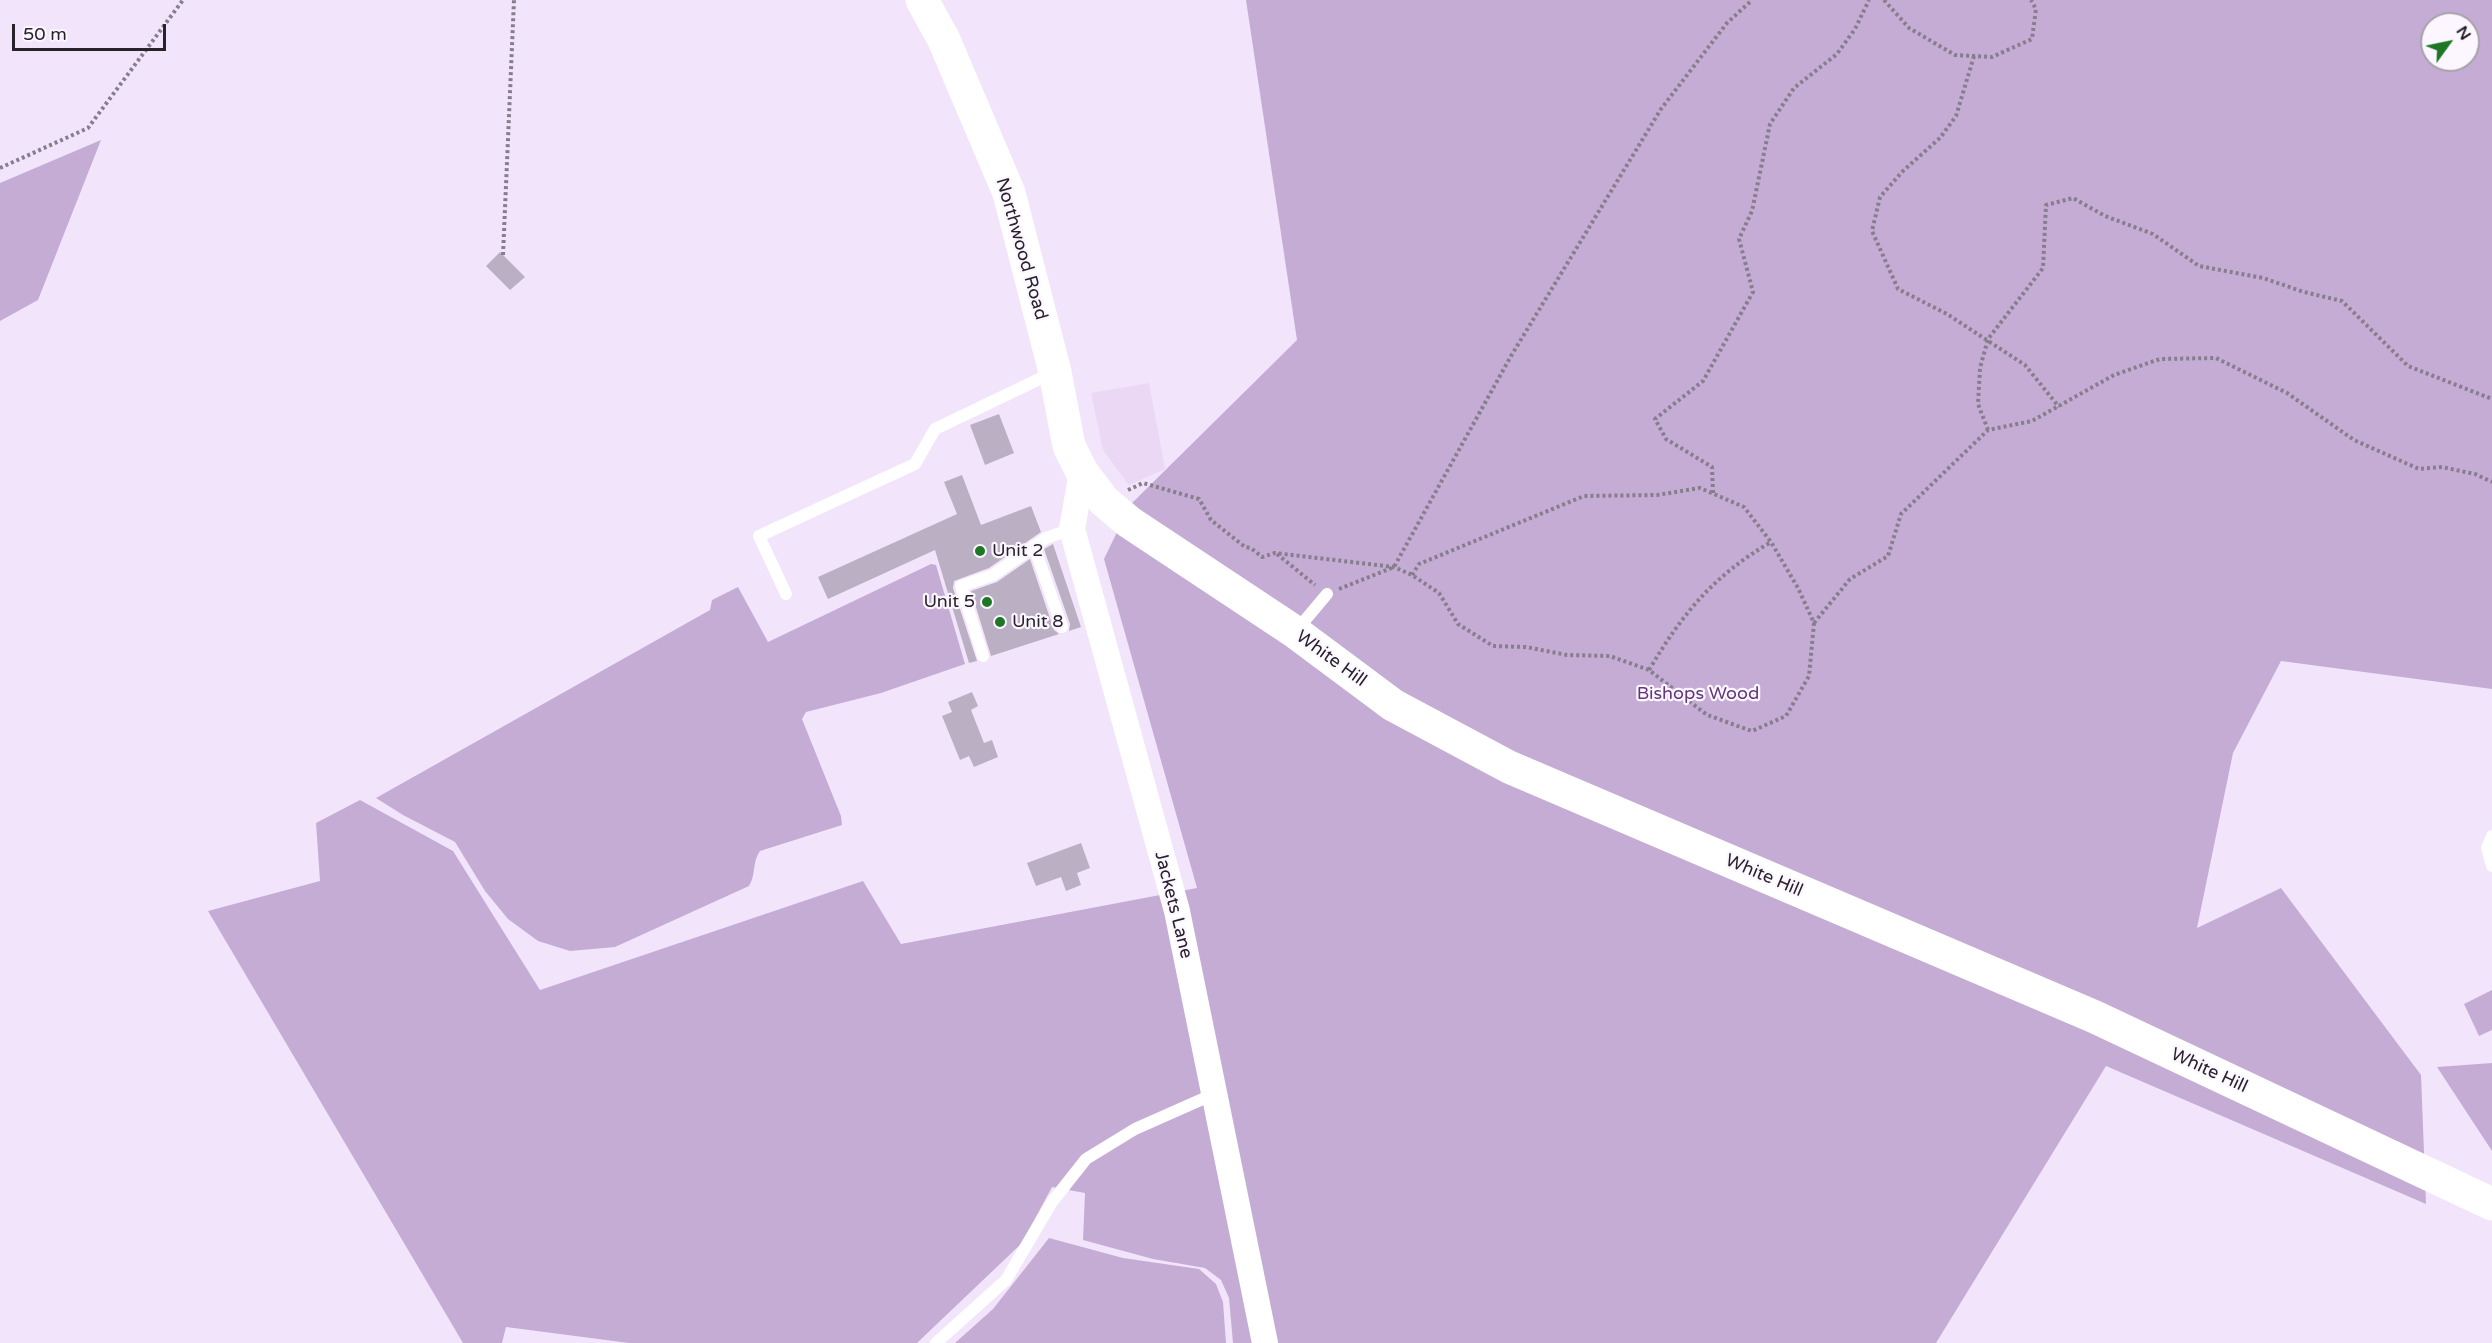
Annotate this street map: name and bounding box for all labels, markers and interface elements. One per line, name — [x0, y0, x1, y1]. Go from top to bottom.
scale bar — [15, 12, 170, 50]
north arrow — [2420, 12, 2480, 72]
text: N — [2452, 22, 2475, 44]
text: 50 m — [23, 23, 67, 45]
street label: Northwood Road — [990, 175, 1052, 323]
place label: Unit 2 — [992, 540, 1044, 562]
marker: Unit 2 — [973, 544, 987, 558]
place label: Unit 5 — [923, 591, 975, 613]
marker: Unit 5 — [980, 595, 994, 609]
place label: Unit 8 — [1012, 611, 1064, 633]
marker: Unit 8 — [993, 615, 1007, 629]
street label: White Hill — [1291, 626, 1371, 692]
park label: Bishops Wood — [1637, 683, 1759, 705]
street label: Jackets Lane — [1149, 849, 1197, 961]
street label: White Hill — [1722, 850, 1806, 902]
street label: White Hill — [2167, 1044, 2251, 1098]

